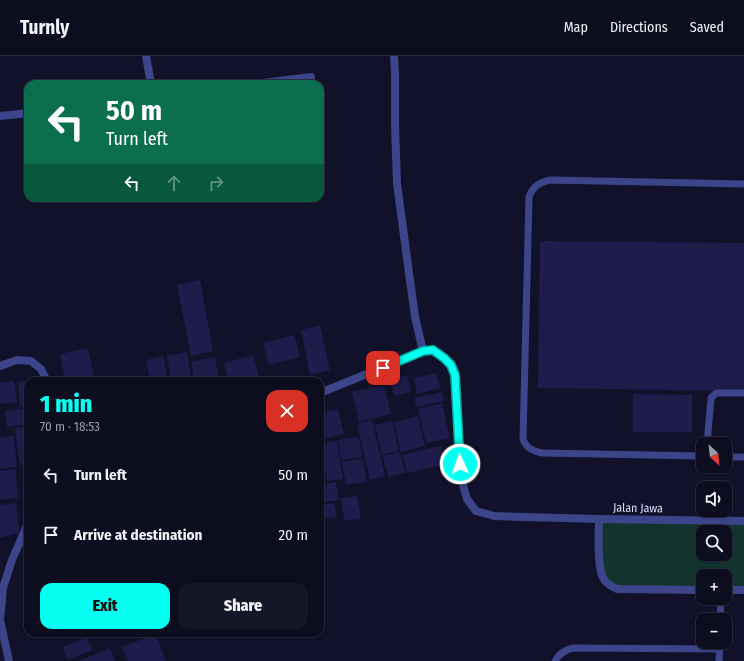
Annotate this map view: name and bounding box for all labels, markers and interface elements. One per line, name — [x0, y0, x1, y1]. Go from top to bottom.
text: Turnly — [20, 16, 69, 39]
text: Map — [564, 19, 588, 36]
text: Directions — [610, 19, 668, 36]
text: Saved — [690, 19, 724, 36]
text: 50 m — [106, 94, 162, 127]
icon: left — [40, 96, 92, 148]
text: Turn left — [106, 128, 168, 150]
icon: left — [121, 172, 143, 194]
icon: ahead — [163, 172, 185, 194]
icon: right — [205, 172, 227, 194]
pin — [366, 351, 400, 385]
icon: arrive — [372, 357, 394, 379]
text: 1 min — [40, 390, 92, 418]
button: close — [266, 390, 308, 432]
text: 70 m · 18:53 — [40, 419, 100, 434]
north arrow — [696, 437, 732, 473]
map controls — [696, 437, 732, 649]
position arrow — [439, 443, 481, 485]
icon: left — [40, 464, 62, 486]
text: Turn left — [74, 466, 127, 484]
text: 50 m — [278, 466, 308, 484]
button: sound — [696, 481, 732, 517]
street label: Jalan Jawa — [613, 501, 663, 515]
icon: arrive — [40, 524, 62, 546]
button: search — [696, 525, 732, 561]
text: Arrive at destination — [74, 526, 202, 544]
text: 20 m — [279, 526, 308, 544]
button: + — [696, 569, 732, 605]
button: Exit — [40, 583, 170, 629]
button: Share — [178, 583, 308, 629]
button: − — [696, 613, 732, 649]

